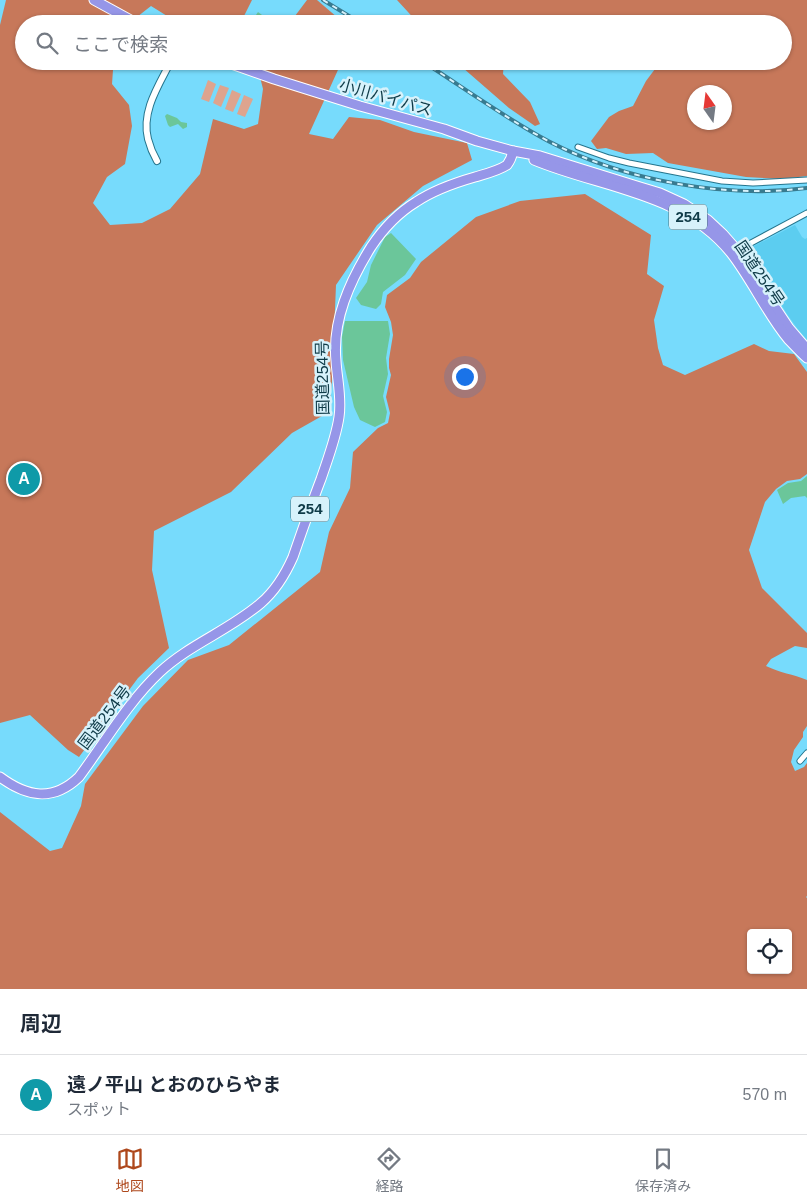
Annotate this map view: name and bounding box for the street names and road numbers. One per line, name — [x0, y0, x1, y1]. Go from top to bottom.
street label: 小川バイパス — [338, 76, 434, 119]
road number: 254 — [669, 204, 707, 230]
street label: 国道254号 — [732, 238, 788, 309]
street label: 国道254号 — [313, 340, 332, 415]
road number: 254 — [291, 496, 329, 522]
street label: 国道254号 — [75, 682, 134, 752]

